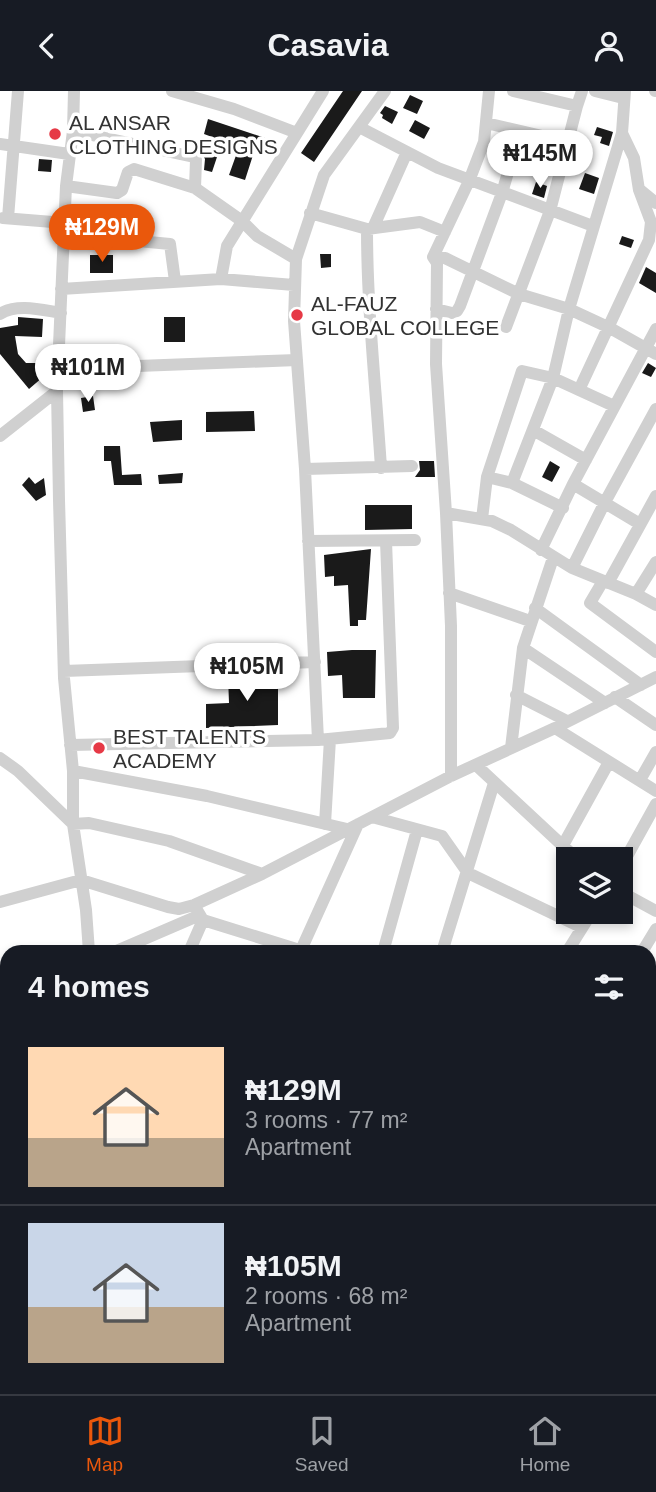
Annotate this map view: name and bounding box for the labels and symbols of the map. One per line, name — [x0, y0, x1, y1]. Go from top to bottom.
place label: AL ANSAR CLOTHING DESIGNS — [69, 111, 278, 158]
marker: AL ANSAR CLOTHING DESIGNS — [47, 126, 63, 142]
pin: ₦145M — [491, 131, 589, 190]
pin: ₦129M — [53, 205, 151, 264]
place label: AL-FAUZ GLOBAL COLLEGE — [311, 292, 499, 339]
marker: AL-FAUZ GLOBAL COLLEGE — [289, 307, 305, 323]
pin: ₦101M — [39, 345, 137, 404]
pin: ₦105M — [198, 643, 296, 703]
place label: BEST TALENTS ACADEMY — [113, 725, 266, 772]
marker: BEST TALENTS ACADEMY — [91, 740, 107, 756]

